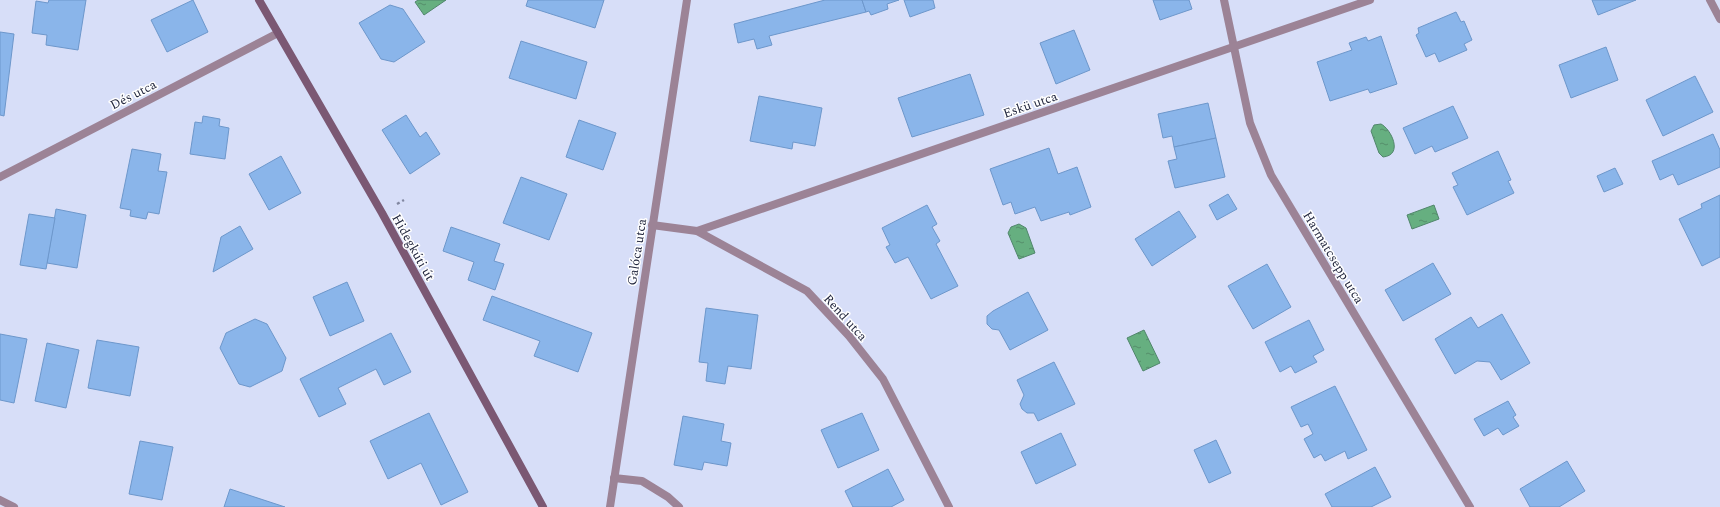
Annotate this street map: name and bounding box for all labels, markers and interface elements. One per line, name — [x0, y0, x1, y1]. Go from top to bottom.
street label: Dés utca — [107, 74, 161, 115]
street label: Eskü utca — [1000, 86, 1061, 124]
street label: Harmatcsepp utca — [1298, 207, 1369, 308]
street label: Hidegkúti út — [387, 211, 440, 285]
street label: Galóca utca — [622, 217, 652, 287]
street label: Rend utca — [819, 290, 872, 346]

